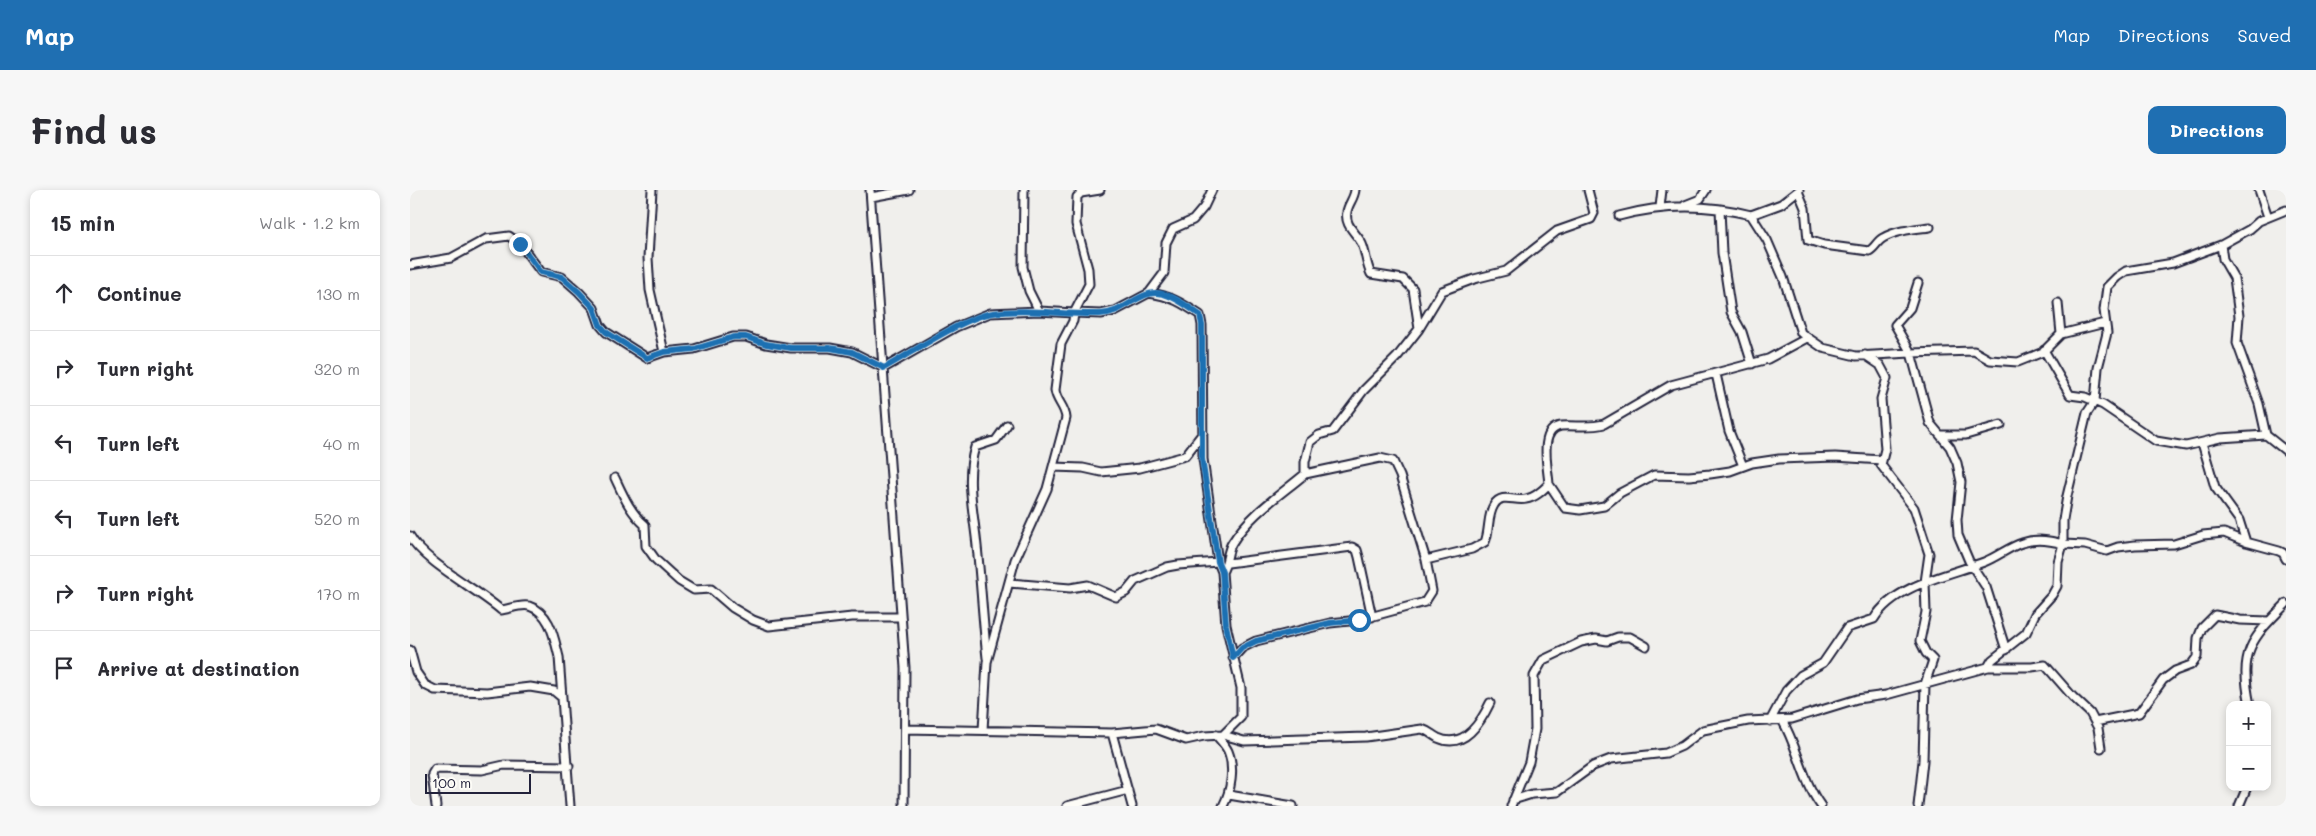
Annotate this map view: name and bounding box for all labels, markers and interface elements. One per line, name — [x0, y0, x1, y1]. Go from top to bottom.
text: Map — [25, 20, 74, 51]
text: Map — [2053, 23, 2090, 47]
text: Directions — [2118, 23, 2210, 47]
text: Saved — [2238, 23, 2291, 47]
button: Directions — [2148, 106, 2286, 154]
text: Find us — [30, 107, 157, 153]
text: 15 min — [50, 209, 115, 236]
text: Walk · 1.2 km — [259, 212, 360, 233]
route end — [509, 233, 532, 256]
icon: ahead — [50, 279, 78, 307]
text: Continue — [97, 281, 182, 306]
text: 130 m — [316, 283, 360, 304]
icon: right — [50, 354, 78, 382]
text: Turn right — [97, 356, 194, 381]
text: 320 m — [314, 358, 360, 379]
icon: left — [50, 429, 78, 457]
text: Turn left — [97, 431, 180, 456]
text: 40 m — [323, 433, 360, 454]
icon: left — [50, 504, 78, 532]
text: Turn left — [97, 506, 180, 531]
text: 520 m — [314, 508, 360, 529]
icon: right — [50, 579, 78, 607]
text: Turn right — [97, 581, 194, 606]
text: 170 m — [316, 583, 360, 604]
route start — [1348, 609, 1371, 632]
icon: arrive — [50, 654, 78, 682]
text: Arrive at destination — [97, 656, 300, 681]
map controls — [2226, 701, 2271, 791]
button: + — [2226, 701, 2271, 746]
button: − — [2226, 746, 2271, 791]
scale bar — [425, 771, 531, 794]
text: 100 m — [432, 773, 471, 792]

